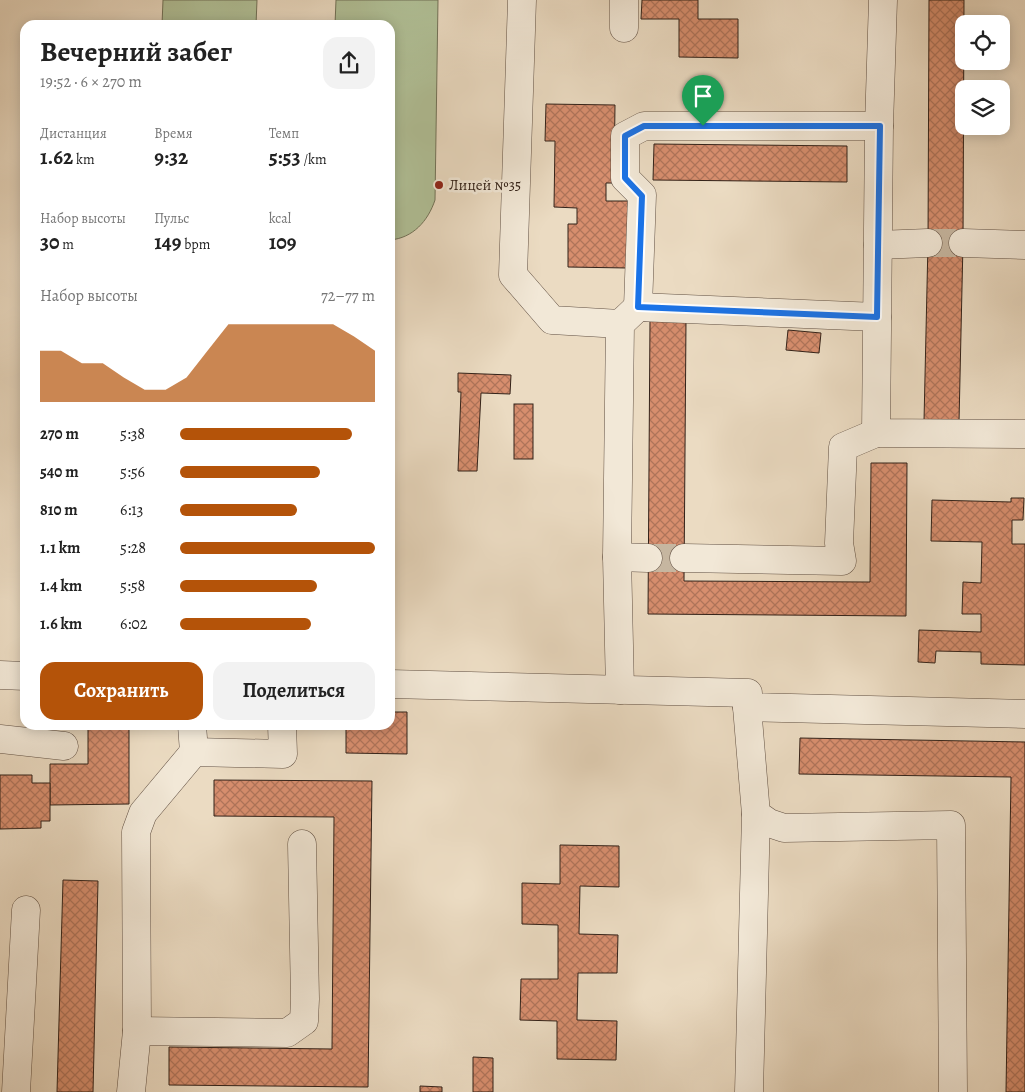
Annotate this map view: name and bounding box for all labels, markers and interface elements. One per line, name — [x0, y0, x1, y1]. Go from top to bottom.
map controls — [955, 15, 1010, 135]
button: locate — [955, 15, 1010, 70]
text: Вечерний забег — [40, 33, 232, 71]
button: share — [323, 37, 375, 89]
text: 19:52 · 6 × 270 m — [40, 71, 142, 93]
pin — [682, 75, 724, 126]
button: layers — [955, 80, 1010, 135]
icon: arrive — [689, 82, 717, 110]
text: Дистанция — [40, 124, 107, 143]
text: Время — [154, 124, 192, 143]
text: Темп — [269, 124, 299, 143]
text: 1.62 — [40, 143, 73, 171]
text: 9:32 — [154, 143, 188, 171]
text: 5:53 — [269, 143, 301, 171]
text: km — [73, 150, 95, 169]
text: /km — [301, 150, 327, 169]
place label: Лицей №35 — [449, 175, 521, 195]
marker: Лицей №35 — [433, 179, 445, 191]
text: Набор высоты — [40, 209, 126, 228]
text: Пульс — [154, 209, 189, 228]
text: kcal — [269, 209, 291, 228]
text: 30 — [40, 228, 60, 256]
text: 149 — [154, 228, 181, 256]
text: 109 — [269, 228, 296, 256]
text: m — [60, 235, 74, 254]
text: bpm — [181, 235, 210, 254]
text: Набор высоты — [40, 285, 138, 307]
text: 72–77 m — [321, 285, 375, 307]
text: 270 m — [40, 423, 79, 445]
text: 5:38 — [120, 423, 145, 445]
text: 540 m — [40, 461, 79, 483]
text: 5:56 — [120, 461, 145, 483]
text: 810 m — [40, 499, 78, 521]
text: 6:13 — [120, 499, 143, 521]
text: 1.1 km — [40, 537, 80, 559]
text: 5:28 — [120, 537, 146, 559]
text: 1.4 km — [40, 575, 82, 597]
text: 5:58 — [120, 575, 145, 597]
text: 1.6 km — [40, 613, 82, 635]
text: 6:02 — [120, 613, 147, 635]
button: Сохранить — [40, 662, 203, 720]
button: Поделиться — [213, 662, 375, 720]

